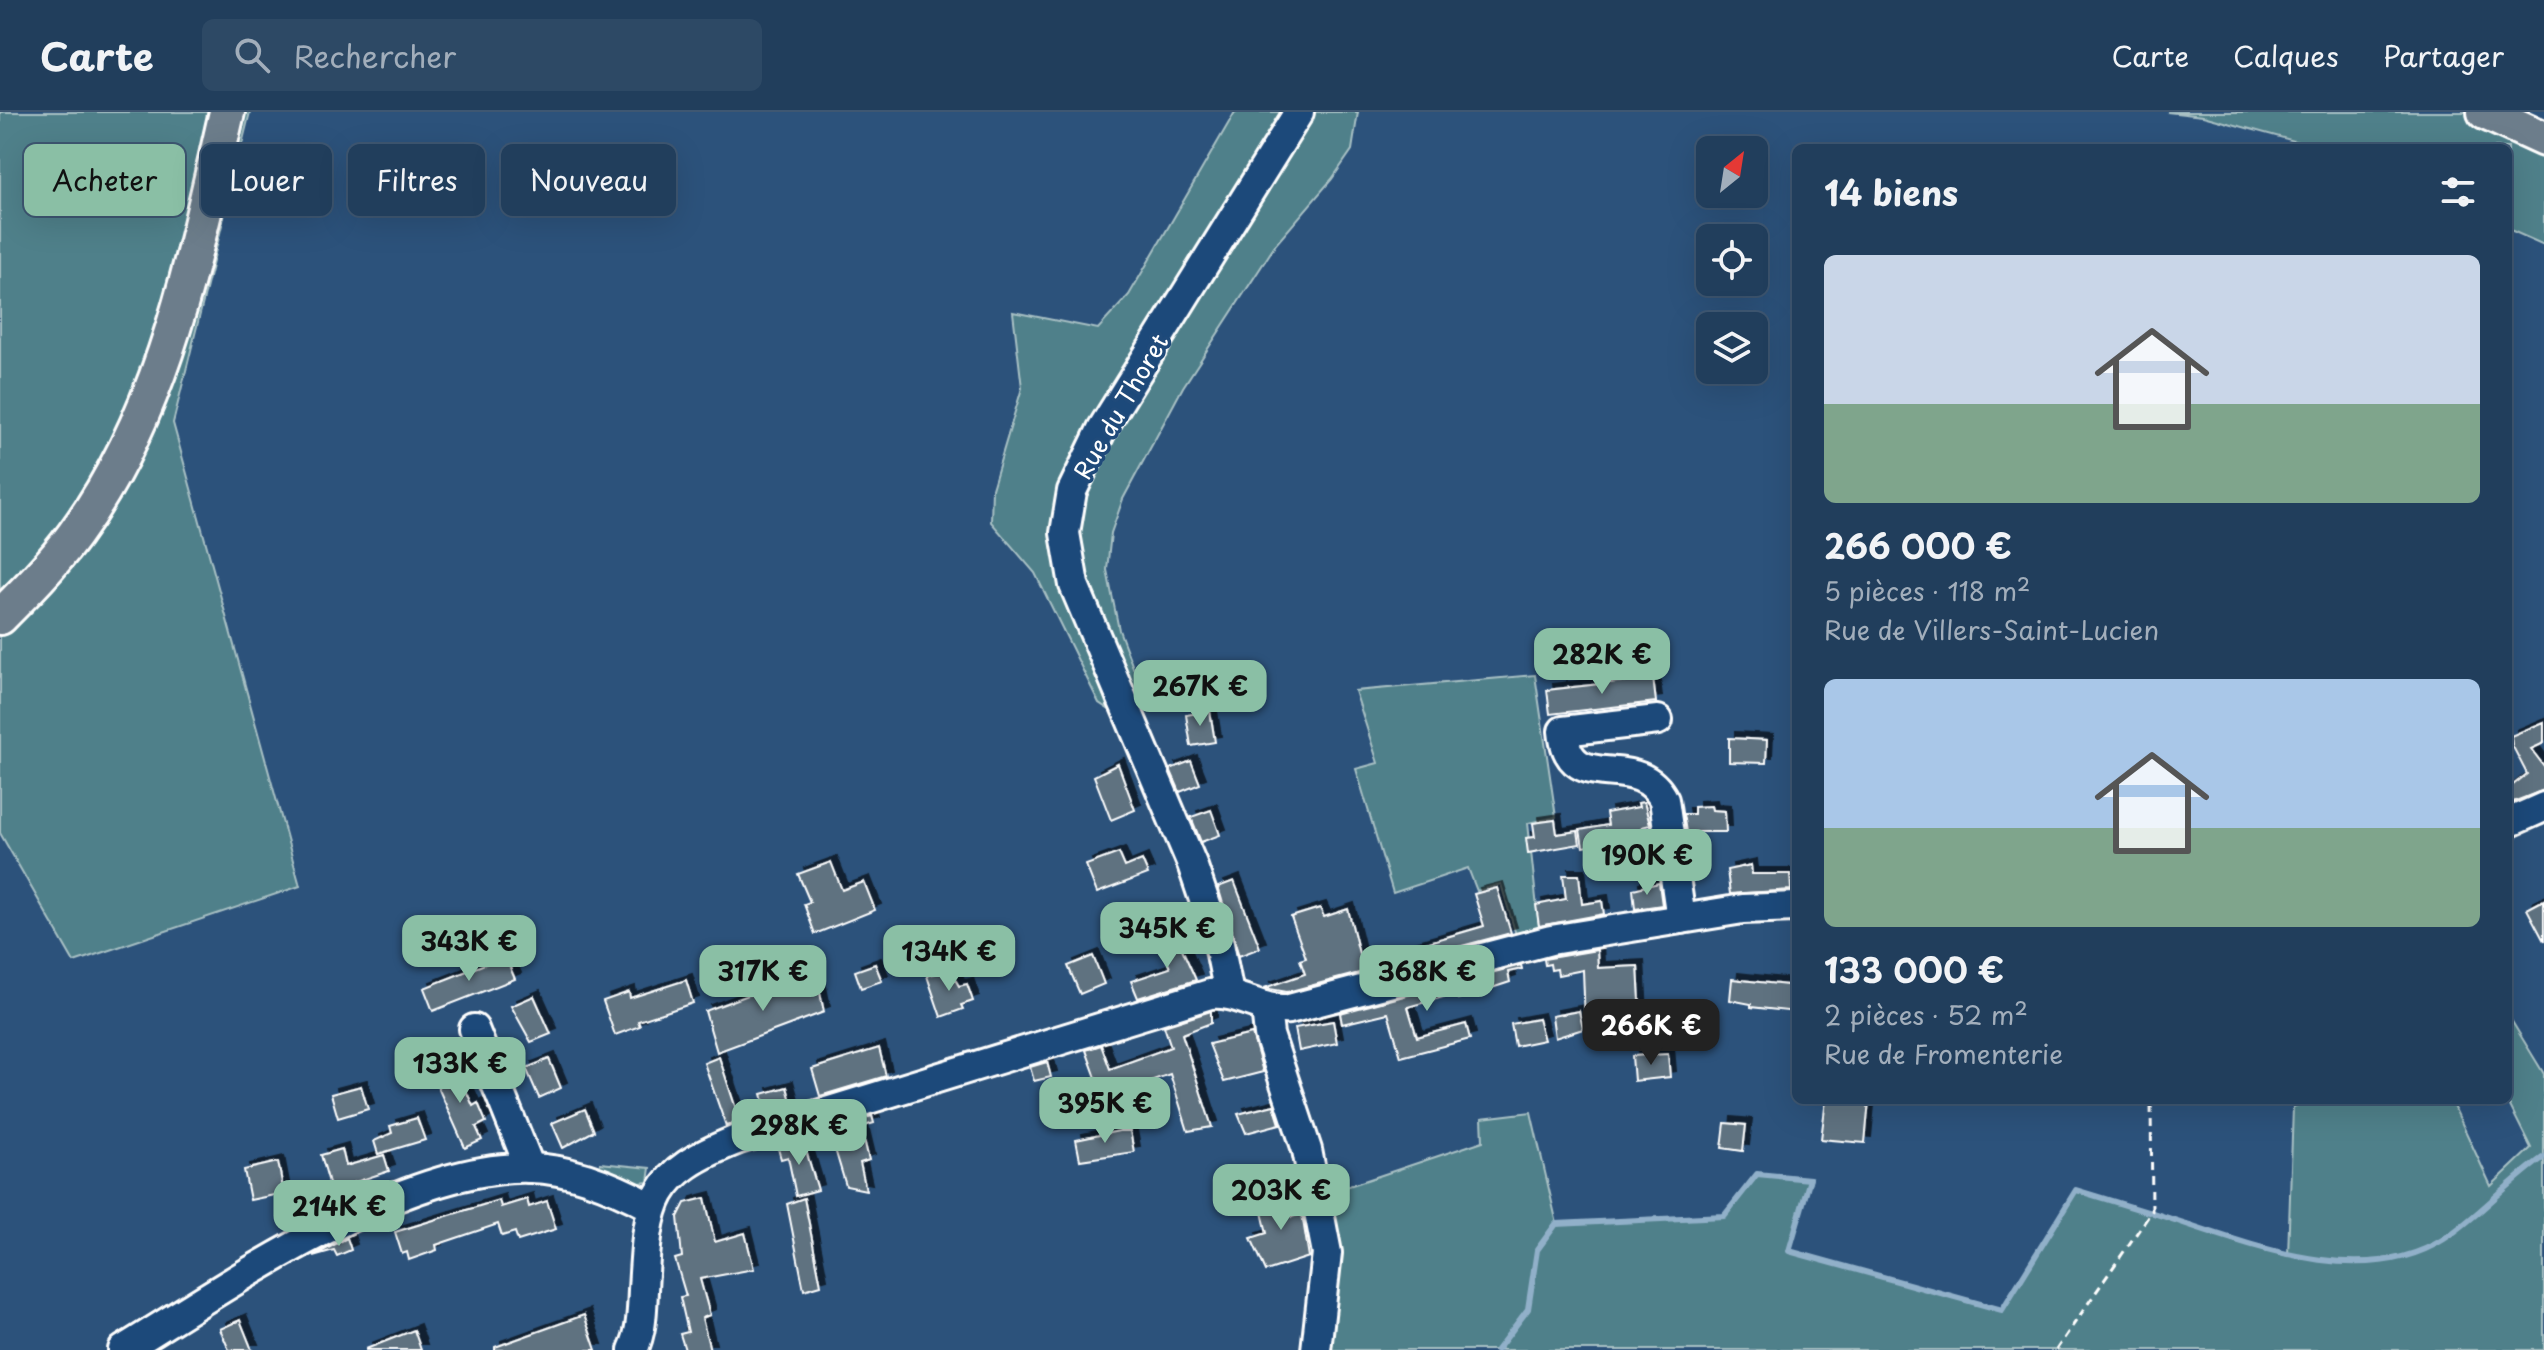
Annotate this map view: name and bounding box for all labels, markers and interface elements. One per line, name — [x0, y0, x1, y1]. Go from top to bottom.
search box — [202, 19, 762, 91]
text: Carte — [40, 27, 154, 84]
icon: search — [230, 33, 274, 77]
text: Rechercher — [294, 33, 456, 78]
text: Carte — [2111, 34, 2189, 77]
text: Calques — [2233, 34, 2339, 77]
text: Partager — [2383, 34, 2504, 77]
north arrow — [1696, 136, 1768, 208]
map controls — [1696, 136, 1768, 384]
chip: Acheter — [24, 144, 185, 216]
chip: Louer — [201, 144, 332, 216]
chip: Filtres — [348, 144, 485, 216]
chip: Nouveau — [501, 144, 676, 216]
text: 14 biens — [1824, 166, 1958, 218]
icon: filters — [2436, 170, 2480, 214]
button: locate — [1696, 224, 1768, 296]
icon: home — [2080, 307, 2224, 451]
button: layers — [1696, 312, 1768, 384]
street label: Rue du Thoret — [1064, 326, 1176, 486]
text: 266 000 € — [1824, 519, 2012, 571]
text: 5 pièces · 118 m² — [1824, 571, 2031, 610]
text: Rue de Villers-Saint-Lucien — [1824, 610, 2159, 649]
pin: 282K € — [1537, 628, 1667, 696]
text: 282K € — [1552, 634, 1652, 673]
pin: 267K € — [1135, 660, 1265, 728]
text: 267K € — [1152, 666, 1248, 705]
icon: home — [2080, 731, 2224, 875]
pin: 190K € — [1582, 829, 1712, 897]
text: 190K € — [1601, 835, 1693, 874]
pin: 345K € — [1102, 902, 1232, 970]
text: 345K € — [1118, 908, 1216, 947]
pin: 343K € — [404, 915, 534, 983]
text: 343K € — [420, 921, 518, 960]
pin: 134K € — [884, 925, 1014, 993]
text: 134K € — [901, 931, 997, 970]
text: 133 000 € — [1824, 943, 2004, 995]
pin: 317K € — [698, 945, 828, 1013]
pin: 368K € — [1362, 945, 1492, 1013]
text: 317K € — [717, 951, 809, 990]
text: 368K € — [1377, 951, 1477, 990]
text: 2 pièces · 52 m² — [1824, 995, 2028, 1034]
pin: 266K € — [1586, 999, 1716, 1067]
text: 266K € — [1600, 1005, 1702, 1044]
text: Rue de Fromenterie — [1824, 1034, 2063, 1073]
pin: 133K € — [395, 1037, 525, 1105]
text: 133K € — [413, 1043, 507, 1082]
pin: 395K € — [1040, 1077, 1170, 1145]
text: 395K € — [1057, 1083, 1153, 1122]
pin: 298K € — [734, 1099, 864, 1167]
text: 298K € — [750, 1105, 848, 1144]
pin: 203K € — [1216, 1164, 1346, 1232]
text: 203K € — [1231, 1170, 1331, 1209]
pin: 214K € — [274, 1180, 404, 1248]
text: 214K € — [291, 1186, 387, 1225]

